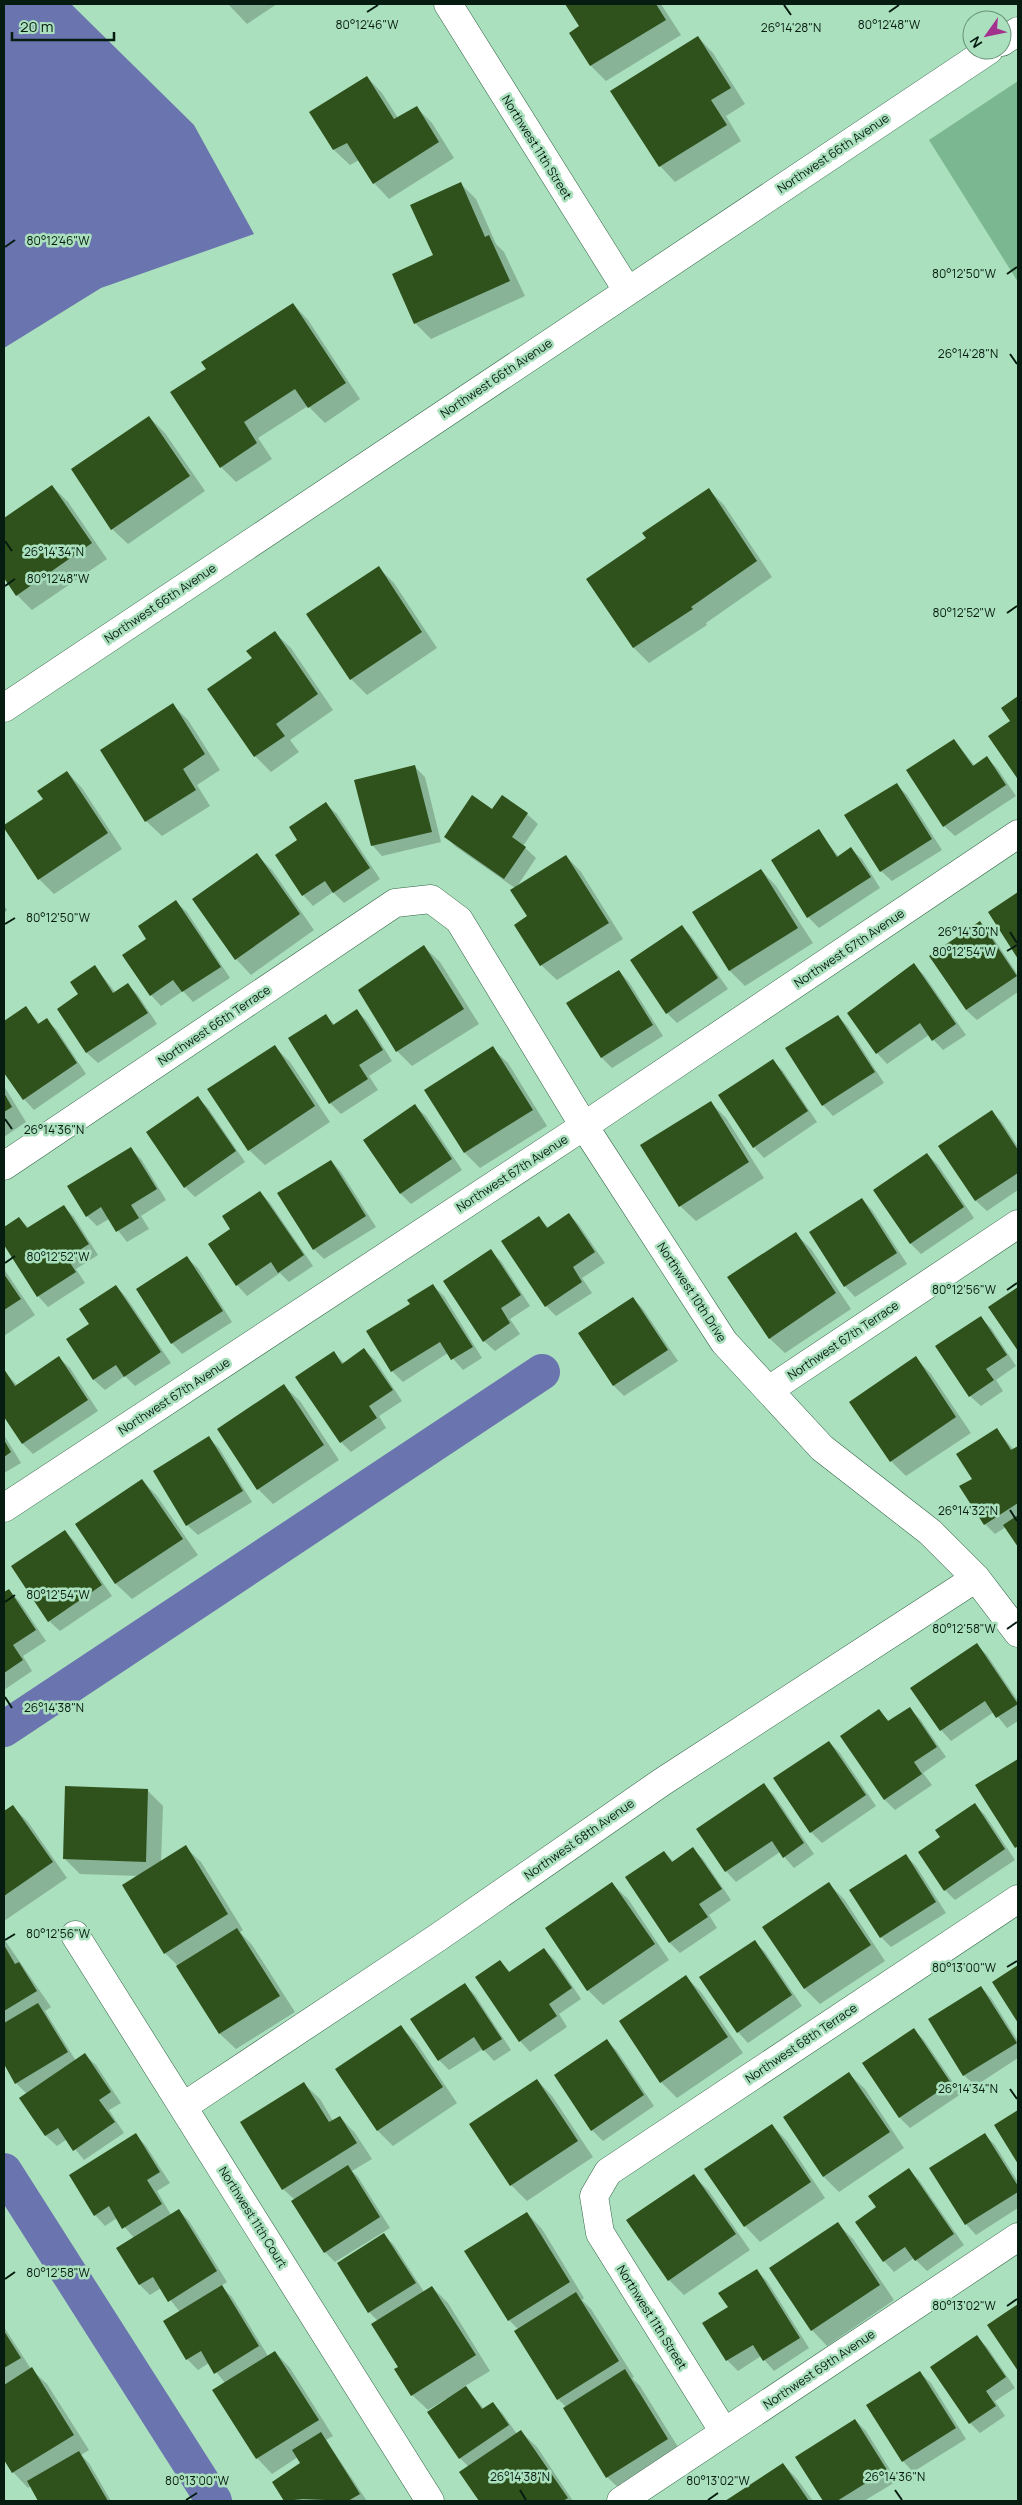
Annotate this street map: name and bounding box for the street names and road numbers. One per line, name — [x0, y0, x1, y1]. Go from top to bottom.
street label: Northwest 11th Street — [498, 92, 576, 203]
street label: Northwest 66th Avenue — [774, 109, 892, 197]
street label: Northwest 66th Avenue — [437, 334, 555, 422]
street label: Northwest 66th Avenue — [101, 559, 219, 647]
street label: Northwest 67th Avenue — [790, 905, 908, 991]
street label: Northwest 66th Terrace — [155, 981, 273, 1069]
street label: Northwest 67th Avenue — [453, 1130, 571, 1216]
street label: Northwest 10th Drive — [653, 1239, 731, 1345]
street label: Northwest 67th Terrace — [784, 1296, 902, 1384]
street label: Northwest 67th Avenue — [115, 1353, 233, 1439]
street label: Northwest 68th Avenue — [521, 1794, 637, 1884]
street label: Northwest 68th Terrace — [742, 1999, 860, 2087]
street label: Northwest 11th Court — [215, 2163, 291, 2271]
street label: Northwest 11th Street — [613, 2262, 691, 2373]
street label: Northwest 69th Avenue — [760, 2325, 878, 2413]

